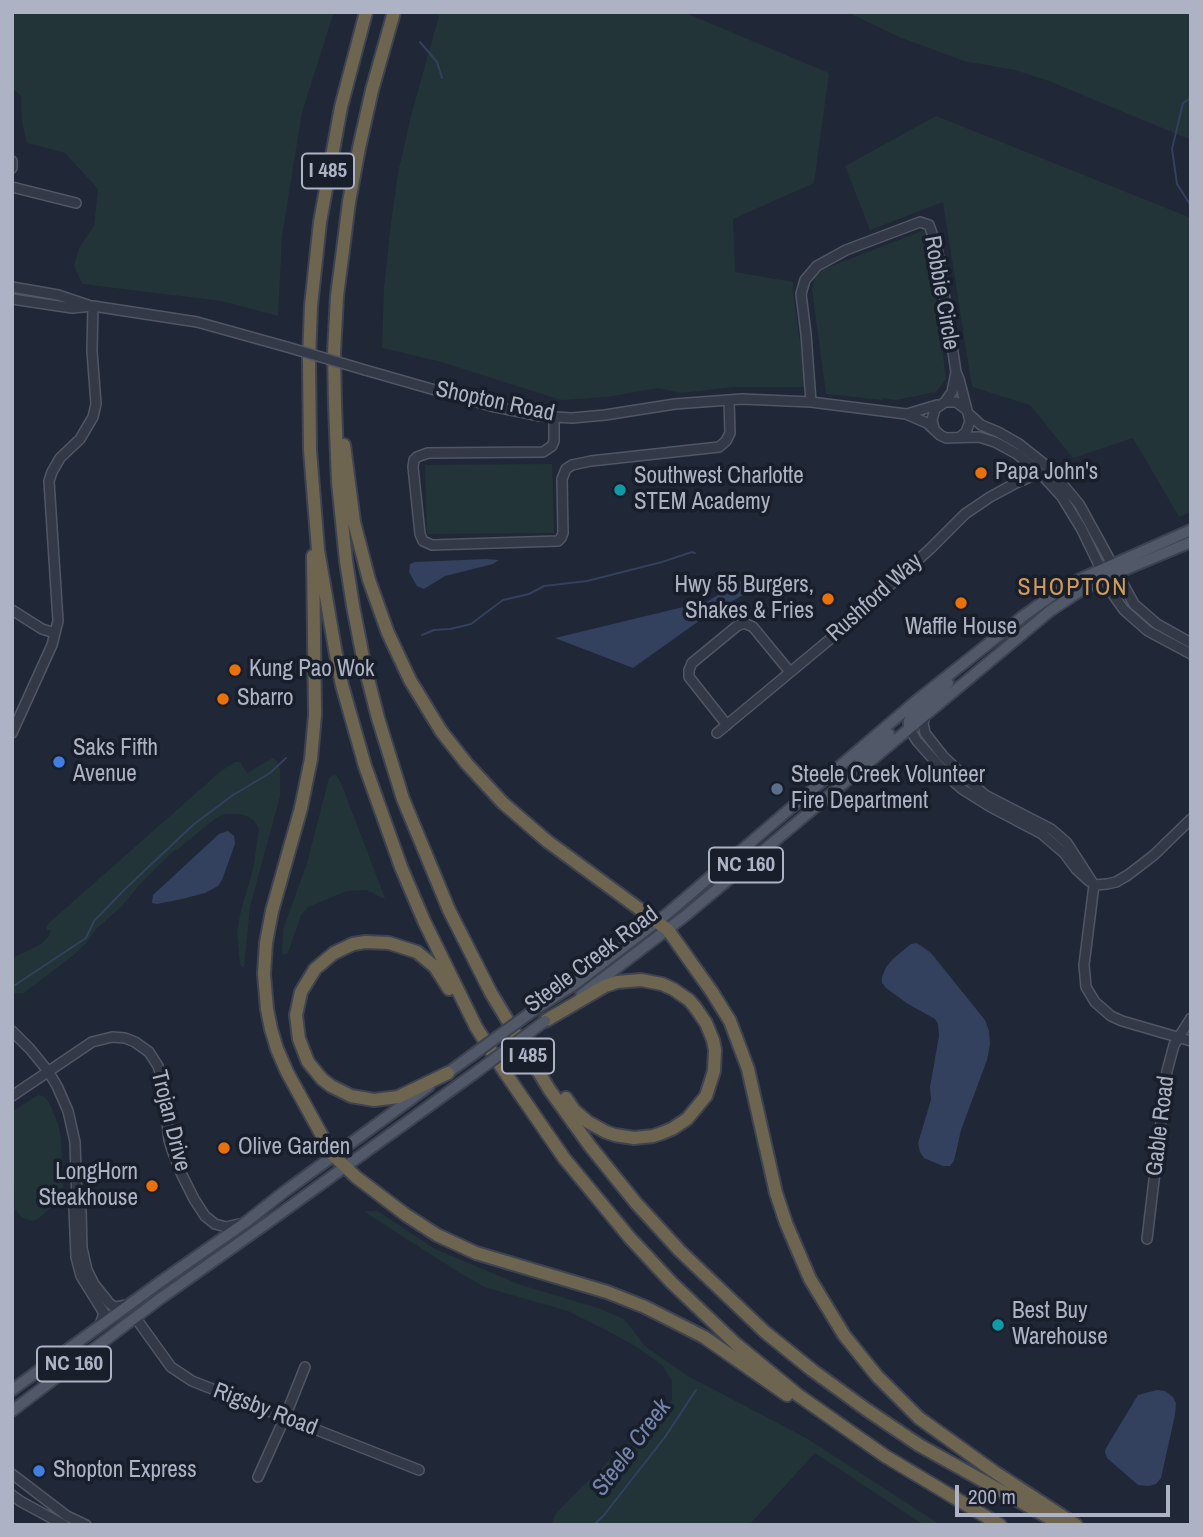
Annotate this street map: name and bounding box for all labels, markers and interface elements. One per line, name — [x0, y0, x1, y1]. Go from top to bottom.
road number: I 485 — [302, 154, 354, 188]
street label: Robbie Circle — [917, 234, 965, 352]
street label: Shopton Road — [433, 376, 557, 428]
place label: Papa John's — [995, 459, 1098, 487]
place label: Southwest Charlotte STEM Academy — [634, 463, 804, 517]
marker: Papa John's — [973, 465, 989, 481]
marker: Southwest Charlotte STEM Academy — [612, 482, 628, 498]
street label: Rushford Way — [822, 548, 928, 648]
place label: Hwy 55 Burgers, Shakes & Fries — [675, 572, 814, 626]
district label: SHOPTON — [1018, 575, 1128, 603]
marker: Hwy 55 Burgers, Shakes & Fries — [820, 591, 836, 607]
marker: Waffle House — [953, 595, 969, 611]
place label: Waffle House — [905, 614, 1017, 642]
place label: Kung Pao Wok — [249, 656, 374, 684]
marker: Kung Pao Wok — [227, 662, 243, 678]
place label: Sbarro — [237, 685, 294, 713]
marker: Sbarro — [215, 691, 231, 707]
place label: Saks Fifth Avenue — [73, 735, 158, 789]
marker: Saks Fifth Avenue — [51, 754, 67, 770]
place label: Steele Creek Volunteer Fire Department — [791, 762, 985, 816]
marker: Steele Creek Volunteer Fire Department — [769, 781, 785, 797]
road number: NC 160 — [709, 848, 783, 882]
street label: Steele Creek Road — [520, 901, 664, 1019]
road number: I 485 — [502, 1038, 554, 1074]
street label: Trojan Drive — [144, 1068, 196, 1174]
street label: Gable Road — [1141, 1074, 1181, 1178]
place label: Olive Garden — [238, 1134, 350, 1162]
marker: Olive Garden — [216, 1140, 232, 1156]
place label: LongHorn Steakhouse — [38, 1159, 138, 1213]
marker: LongHorn Steakhouse — [144, 1178, 160, 1194]
place label: Best Buy Warehouse — [1012, 1298, 1108, 1352]
marker: Best Buy Warehouse — [990, 1317, 1006, 1333]
road number: NC 160 — [37, 1346, 111, 1382]
street label: Rigsby Road — [209, 1378, 321, 1442]
water label: Steele Creek — [586, 1394, 678, 1502]
place label: Shopton Express — [53, 1457, 197, 1485]
marker: Shopton Express — [31, 1463, 47, 1479]
scale bar — [958, 1470, 1173, 1514]
text: 200 m — [968, 1482, 1016, 1511]

